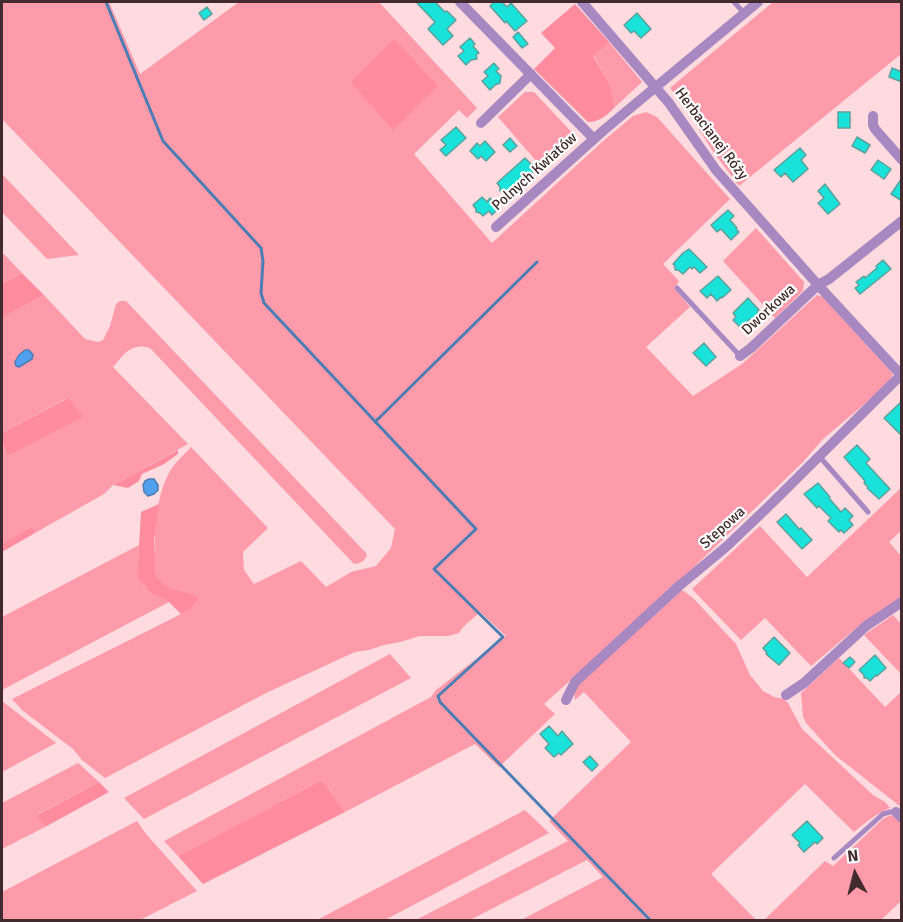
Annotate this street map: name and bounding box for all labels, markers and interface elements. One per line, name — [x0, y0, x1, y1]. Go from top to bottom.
street label: Herbacianej Róży — [670, 84, 752, 184]
street label: Polnych Kwiatów — [489, 129, 581, 215]
street label: Dworkowa — [738, 281, 800, 339]
street label: Stepowa — [697, 503, 749, 553]
north arrow — [825, 844, 885, 904]
text: N — [846, 846, 860, 867]

